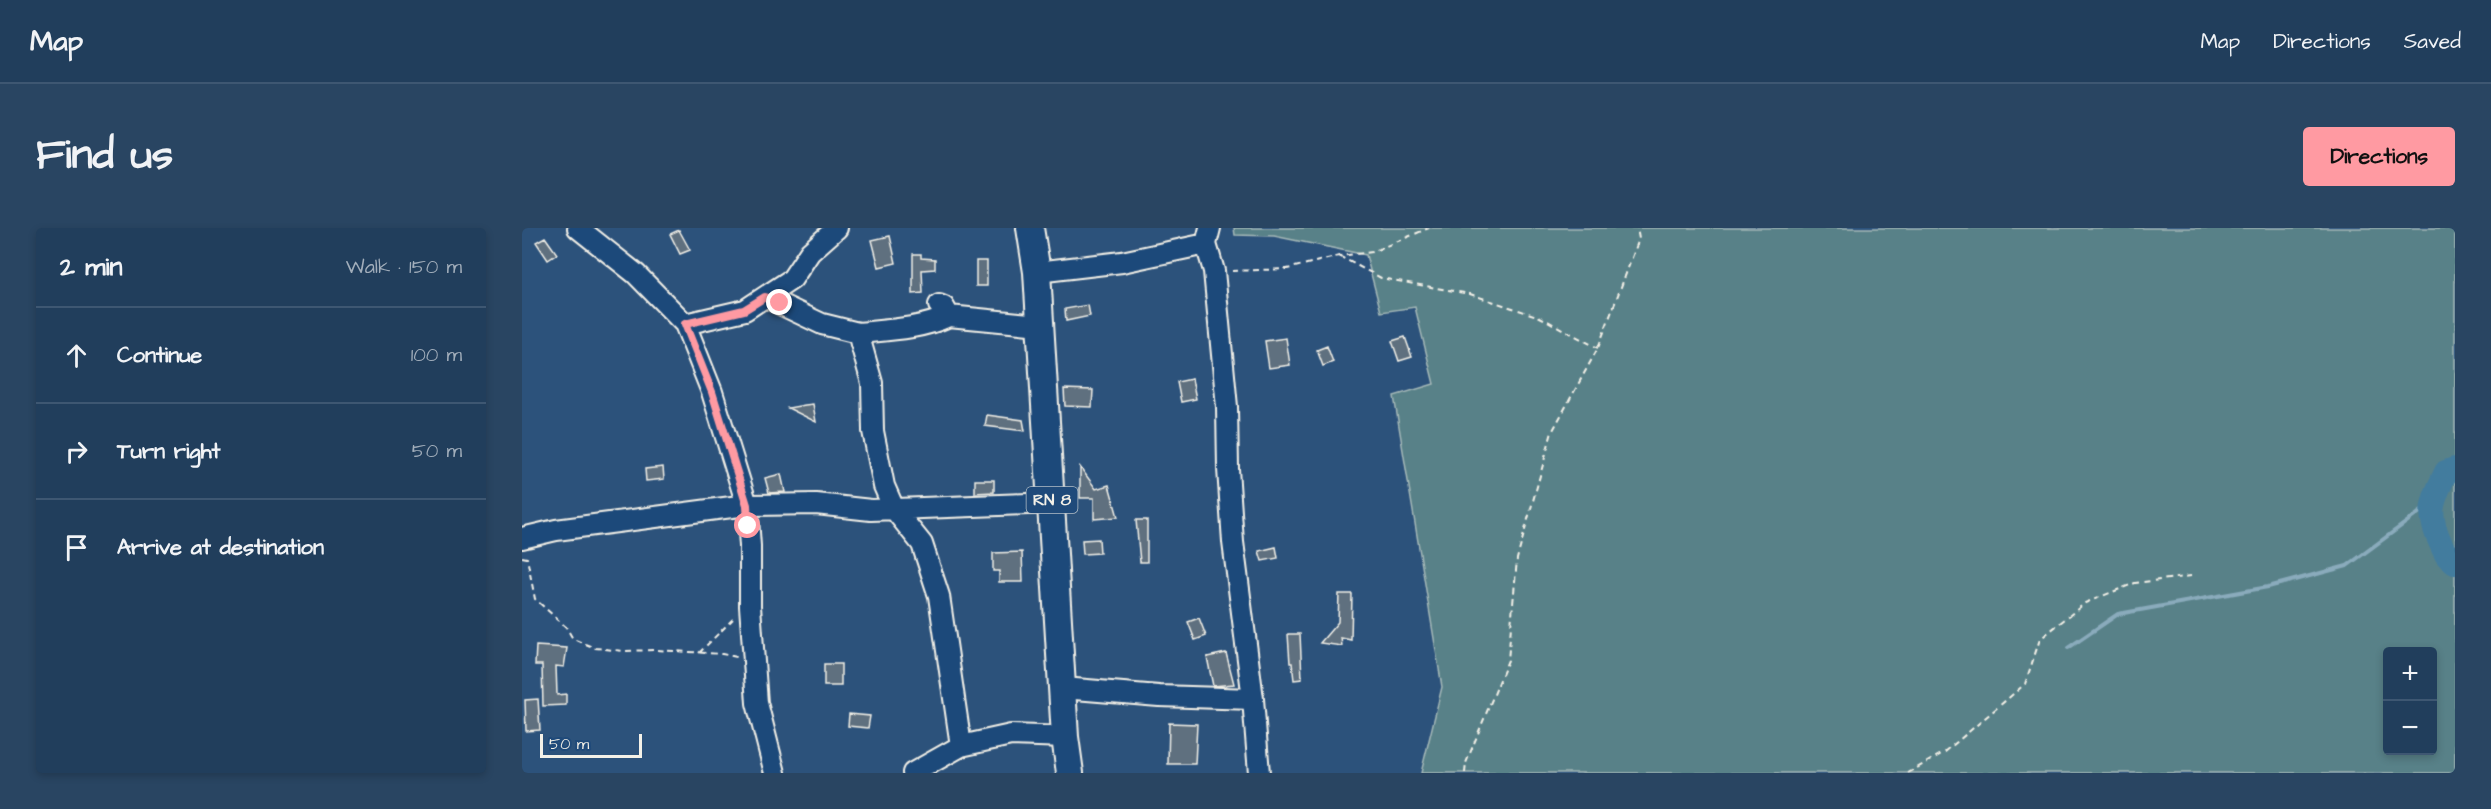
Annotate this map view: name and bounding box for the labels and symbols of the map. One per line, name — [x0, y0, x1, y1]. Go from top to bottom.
route end — [766, 289, 792, 315]
road number: RN 8 — [1026, 487, 1078, 513]
route start — [734, 512, 760, 538]
scale bar — [540, 731, 642, 758]

